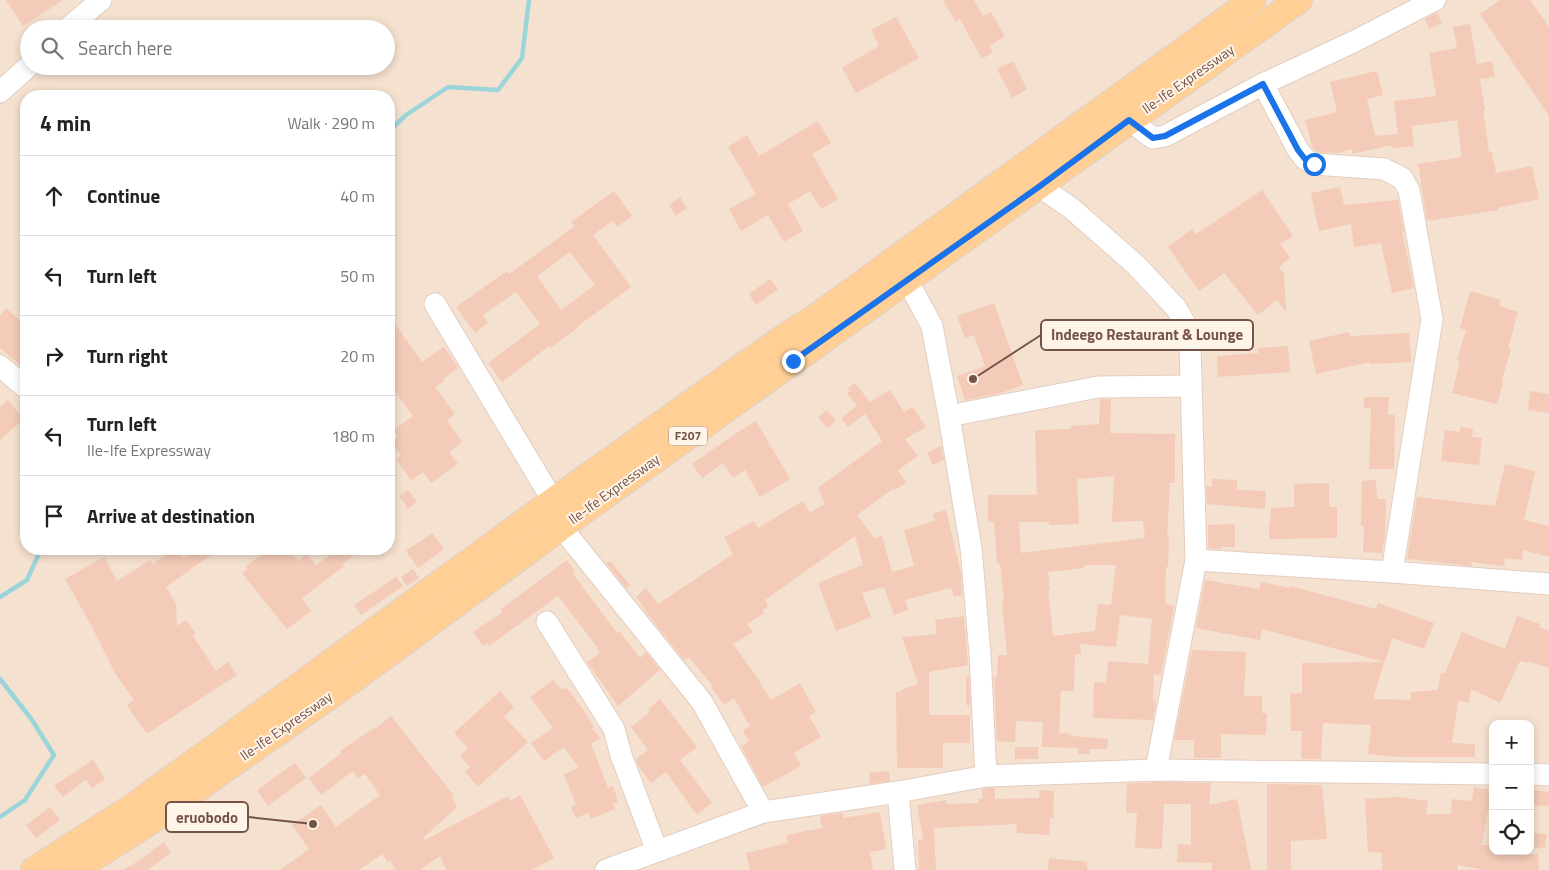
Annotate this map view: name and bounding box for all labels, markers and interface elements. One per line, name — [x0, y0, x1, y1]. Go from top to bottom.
search box — [20, 20, 395, 75]
text: Search here — [78, 33, 172, 62]
icon: search — [38, 34, 66, 62]
street label: Ile-Ife Expressway — [1137, 39, 1238, 118]
text: 4 min — [40, 107, 91, 139]
text: Walk · 290 m — [287, 111, 375, 135]
route start — [1303, 153, 1326, 176]
text: Continue — [87, 181, 160, 210]
icon: ahead — [40, 182, 68, 210]
text: 40 m — [340, 184, 375, 208]
text: Turn left — [87, 261, 157, 290]
icon: left — [40, 262, 68, 290]
text: 50 m — [340, 264, 375, 288]
callout: Indeego Restaurant & Lounge — [1041, 320, 1253, 350]
text: Indeego Restaurant & Lounge — [1051, 323, 1243, 346]
text: Turn right — [87, 341, 168, 370]
icon: right — [40, 342, 68, 370]
text: 20 m — [340, 344, 375, 368]
route end — [782, 350, 805, 373]
text: Turn left — [87, 409, 157, 438]
icon: left — [40, 422, 68, 450]
text: 180 m — [331, 424, 375, 448]
road number: F207 — [669, 426, 707, 446]
text: Ile-Ife Expressway — [87, 438, 211, 462]
street label: Ile-Ife Expressway — [564, 448, 664, 529]
text: Arrive at destination — [87, 501, 255, 530]
icon: arrive — [40, 502, 68, 530]
street label: Ile-Ife Expressway — [235, 686, 336, 765]
map controls — [1489, 720, 1534, 855]
button: + — [1489, 720, 1534, 765]
button: − — [1489, 765, 1534, 810]
callout: eruobodo — [166, 802, 248, 832]
text: eruobodo — [176, 806, 238, 829]
button: locate — [1489, 810, 1534, 855]

